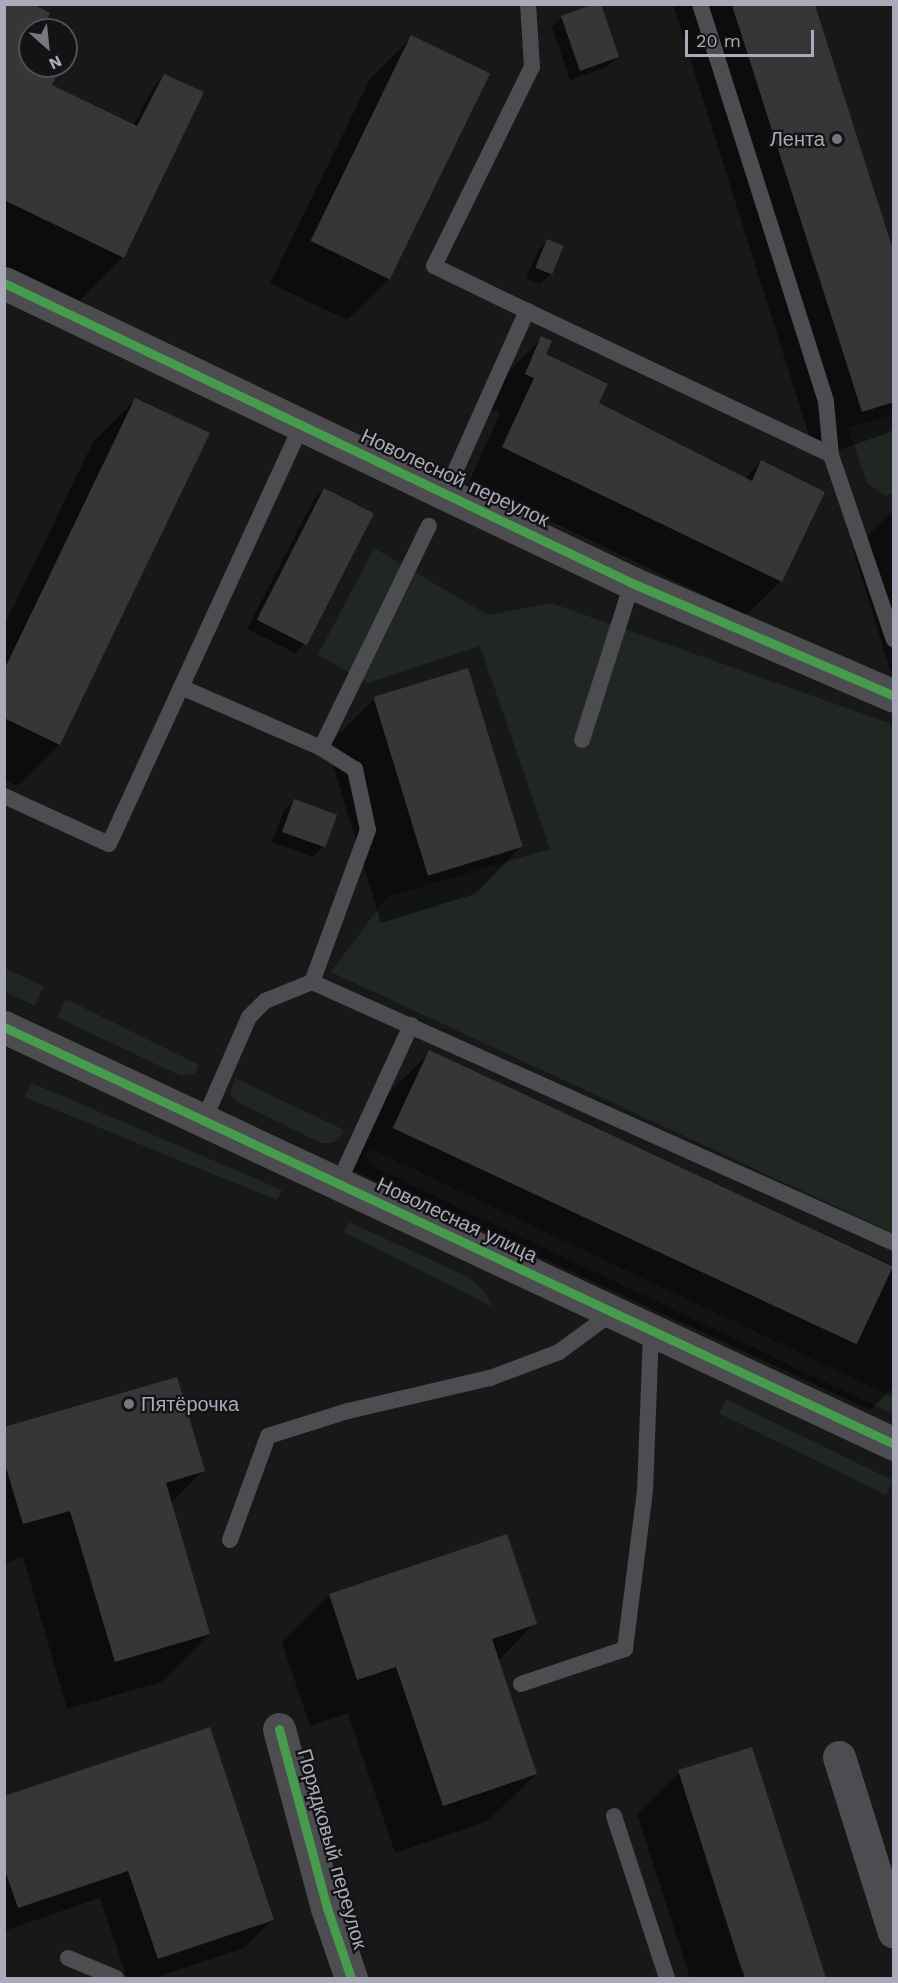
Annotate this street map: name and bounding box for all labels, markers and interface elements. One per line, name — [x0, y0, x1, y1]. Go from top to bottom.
north arrow — [18, 18, 78, 78]
scale bar — [688, 18, 817, 56]
text: 20 m — [696, 30, 741, 51]
text: N — [46, 52, 65, 74]
place label: Лента — [770, 127, 825, 151]
marker: Лента — [830, 132, 844, 146]
street label: Новолесной переулок — [357, 424, 553, 532]
street label: Новолесная улица — [373, 1172, 541, 1268]
place label: Пятёрочка — [141, 1392, 239, 1416]
marker: Пятёрочка — [122, 1397, 136, 1411]
street label: Порядковый переулок — [292, 1746, 372, 1952]

